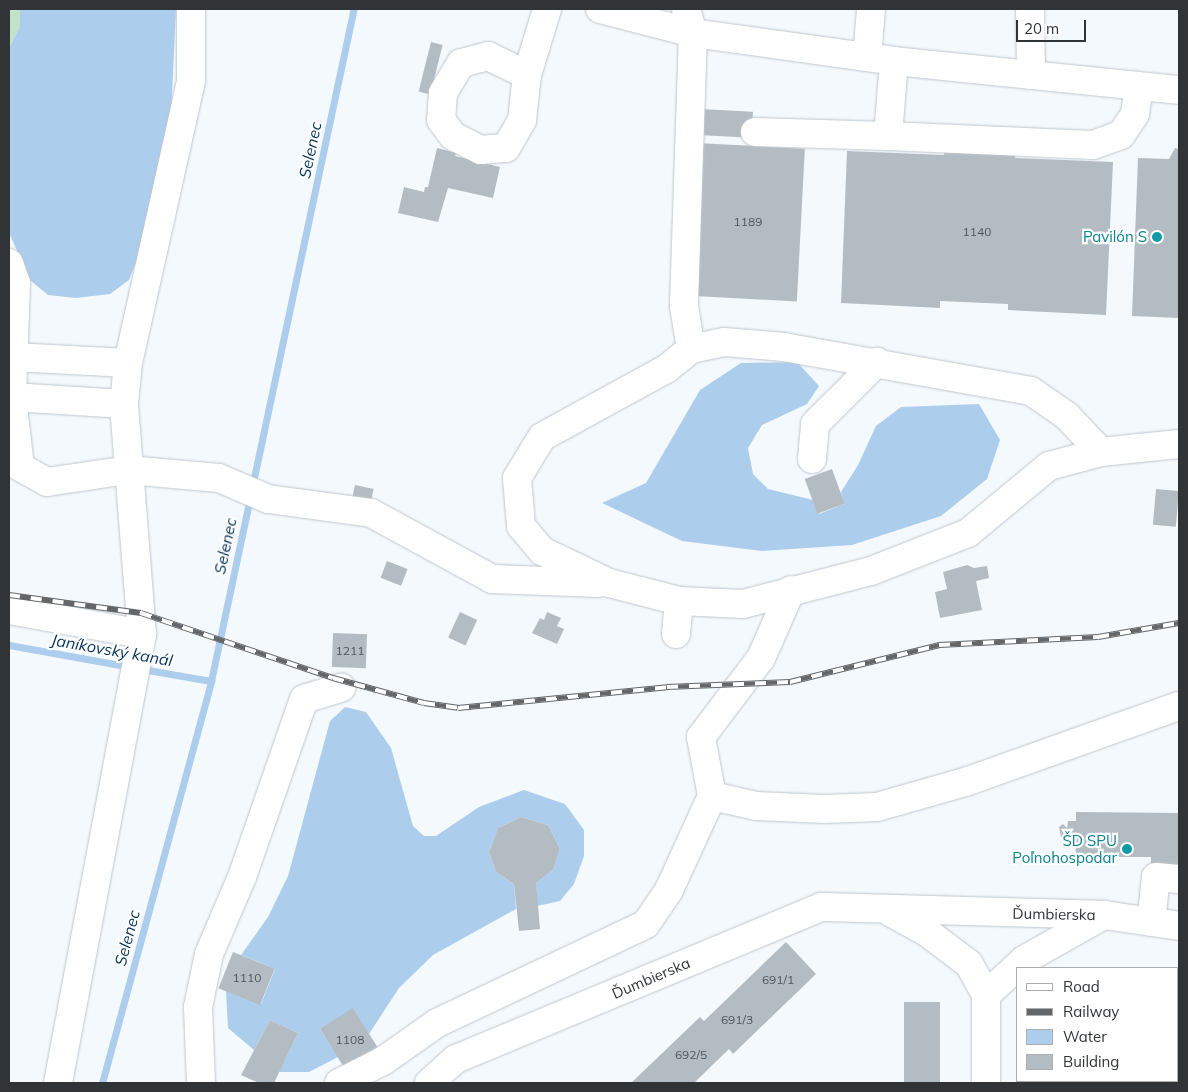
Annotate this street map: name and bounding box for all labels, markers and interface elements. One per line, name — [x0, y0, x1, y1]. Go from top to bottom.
scale bar — [1018, 10, 1088, 42]
text: 20 m — [1024, 19, 1059, 38]
water label: Selenec — [295, 120, 325, 180]
house number: 1189 — [734, 215, 762, 229]
house number: 1140 — [963, 225, 991, 239]
place label: Pavilón S — [1083, 228, 1147, 246]
marker: Pavilón S — [1151, 231, 1163, 243]
water label: Selenec — [210, 516, 240, 576]
water label: Janíkovský kanál — [50, 630, 174, 670]
house number: 1211 — [336, 644, 364, 658]
place label: ŠD SPU Poľnohospodar — [1012, 831, 1117, 866]
marker: ŠD SPU Poľnohospodar — [1121, 843, 1133, 855]
street label: Ďumbierska — [1012, 904, 1096, 924]
water label: Selenec — [110, 908, 144, 968]
street label: Ďumbierska — [609, 953, 693, 1003]
legend — [1016, 967, 1178, 1082]
house number: 1110 — [233, 971, 261, 985]
house number: 691/1 — [762, 973, 794, 987]
text: Road — [1063, 977, 1100, 996]
text: Railway — [1063, 1002, 1119, 1021]
house number: 691/3 — [721, 1013, 753, 1027]
text: Water — [1063, 1027, 1107, 1046]
house number: 1108 — [336, 1033, 364, 1047]
house number: 692/5 — [675, 1048, 707, 1062]
text: Building — [1063, 1052, 1119, 1071]

